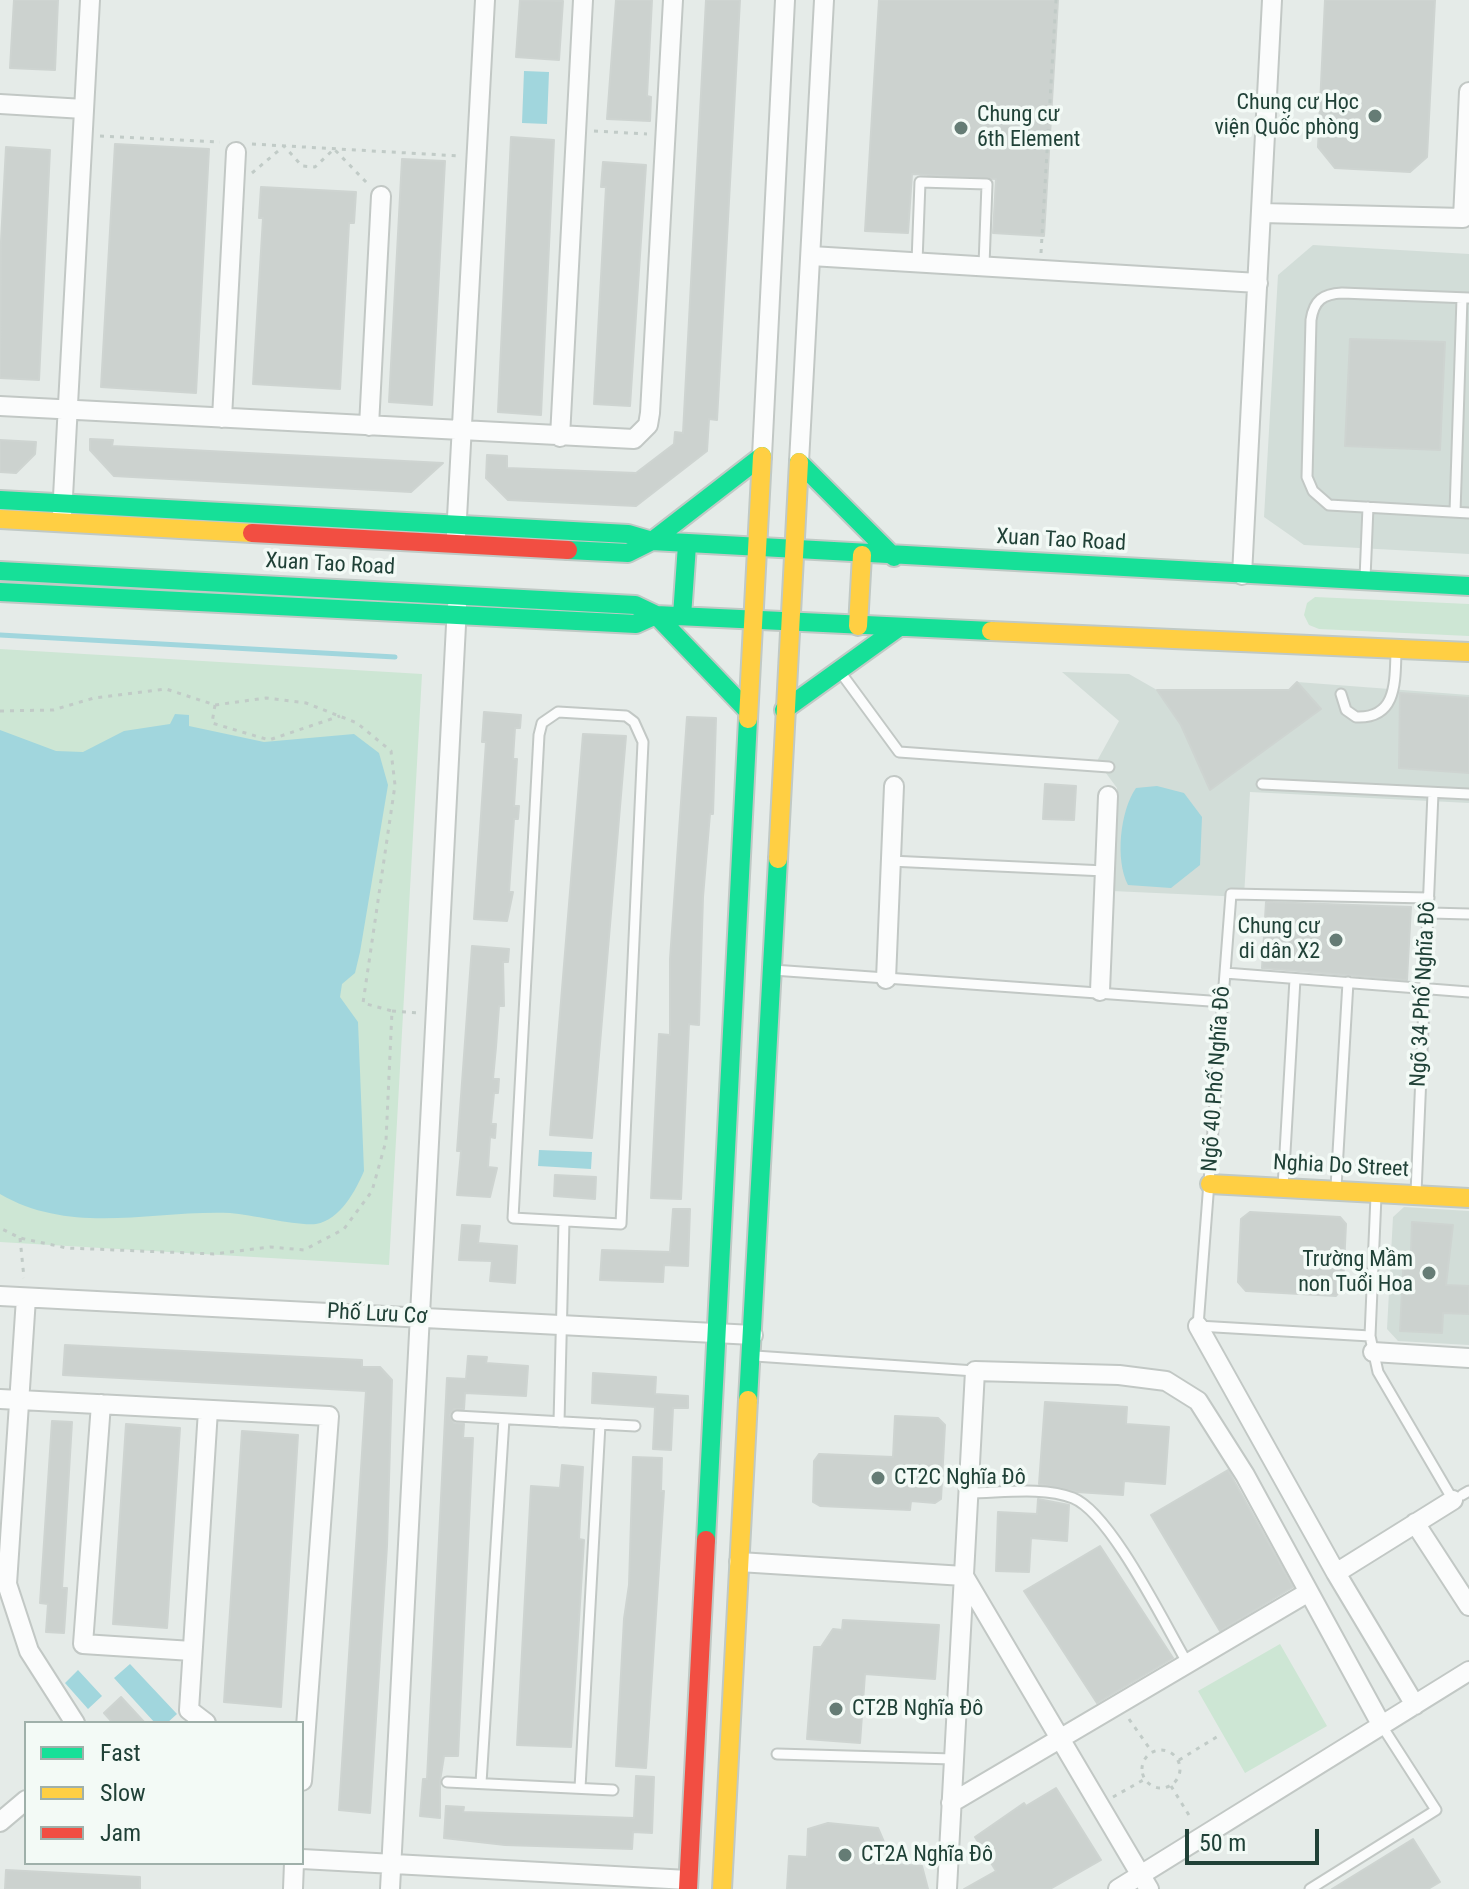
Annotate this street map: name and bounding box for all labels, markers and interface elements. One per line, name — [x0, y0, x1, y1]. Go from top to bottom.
place label: Chung cư Học viện Quốc phòng — [1214, 90, 1359, 142]
place label: Chung cư 6th Element — [977, 102, 1080, 154]
marker: Chung cư Học viện Quốc phòng — [1366, 107, 1384, 125]
marker: Chung cư 6th Element — [952, 119, 970, 137]
street label: Xuan Tao Road — [995, 524, 1127, 558]
street label: Xuan Tao Road — [264, 548, 396, 582]
street label: Ngõ 34 Phố Nghĩa Đô — [1406, 900, 1442, 1088]
place label: Chung cư di dân X2 — [1237, 914, 1320, 966]
marker: Chung cư di dân X2 — [1327, 931, 1345, 949]
street label: Ngõ 40 Phố Nghĩa Đô — [1197, 985, 1237, 1173]
street label: Nghia Do Street — [1272, 1150, 1410, 1184]
place label: Trường Mầm non Tuổi Hoa — [1298, 1247, 1413, 1298]
marker: Trường Mầm non Tuổi Hoa — [1420, 1264, 1438, 1282]
street label: Phố Lưu Cơ — [326, 1299, 428, 1331]
place label: CT2C Nghĩa Đô — [894, 1465, 1026, 1491]
marker: CT2C Nghĩa Đô — [869, 1469, 887, 1487]
place label: CT2B Nghĩa Đô — [852, 1696, 983, 1722]
marker: CT2B Nghĩa Đô — [827, 1700, 845, 1718]
legend — [24, 1721, 304, 1865]
text: Fast — [100, 1739, 141, 1767]
text: Slow — [100, 1779, 146, 1807]
scale bar — [1189, 1813, 1323, 1863]
text: Jam — [100, 1819, 141, 1847]
text: 50 m — [1199, 1829, 1246, 1857]
place label: CT2A Nghĩa Đô — [861, 1842, 993, 1868]
marker: CT2A Nghĩa Đô — [836, 1846, 854, 1864]

